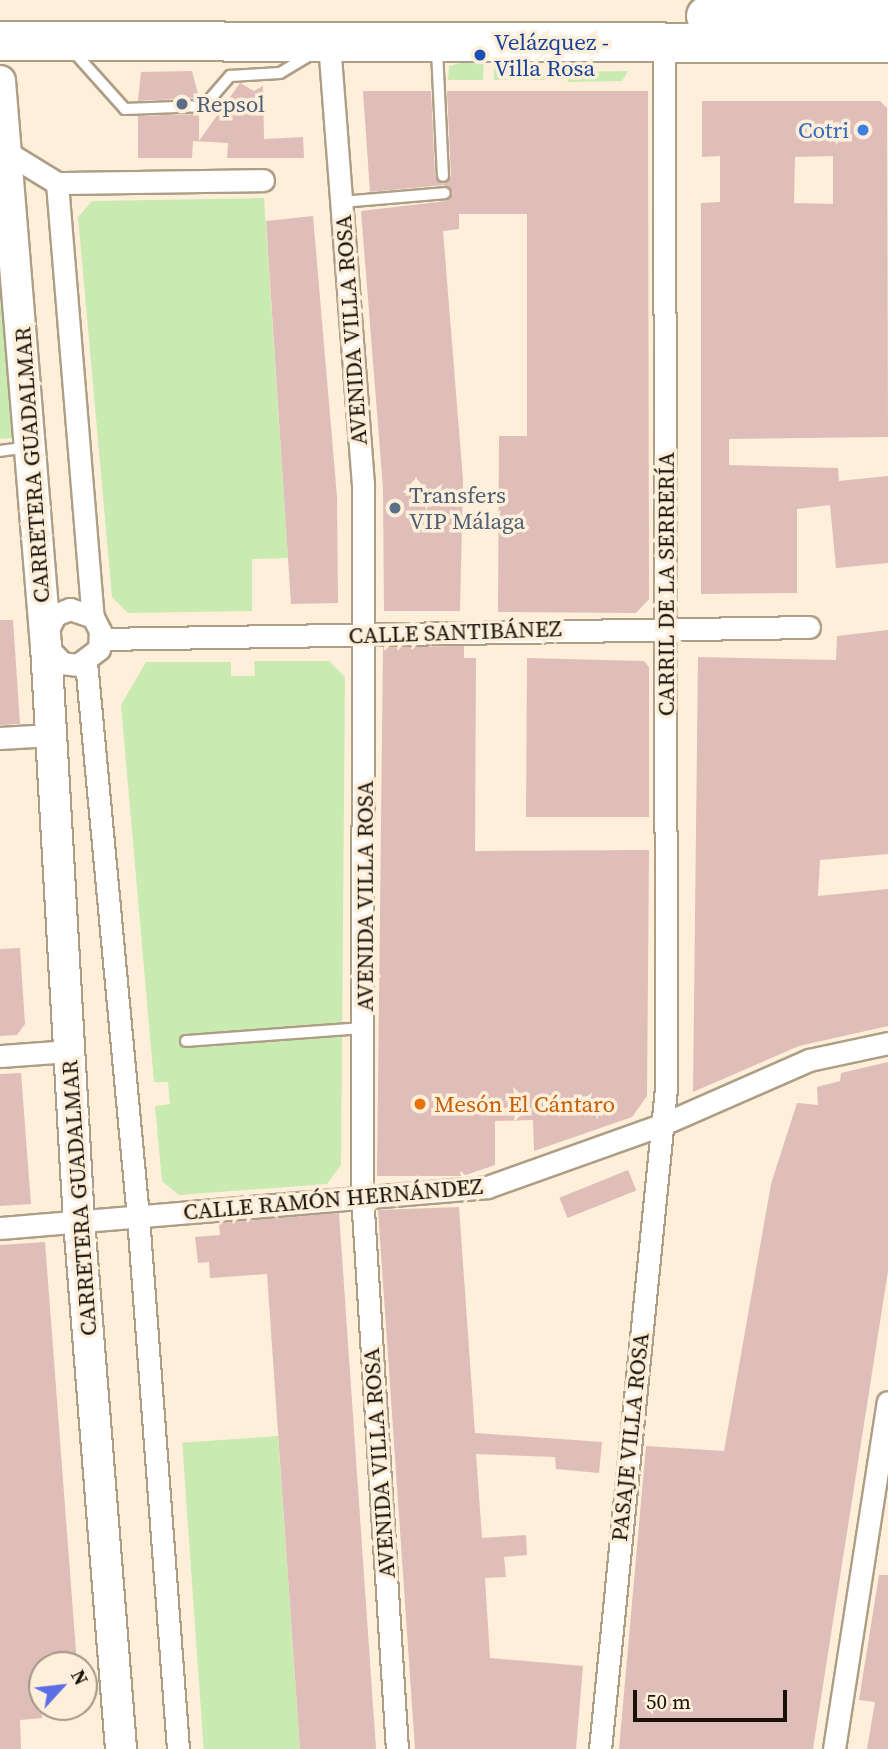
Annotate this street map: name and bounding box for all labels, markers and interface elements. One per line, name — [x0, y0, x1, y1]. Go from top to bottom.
place label: Velázquez - Villa Rosa — [494, 28, 609, 82]
marker: Velázquez - Villa Rosa — [472, 47, 488, 63]
place label: Repsol — [196, 90, 265, 118]
marker: Repsol — [174, 96, 190, 112]
place label: Cotri — [798, 116, 849, 144]
marker: Cotri — [855, 122, 871, 138]
street label: AVENIDA VILLA ROSA — [329, 213, 373, 447]
street label: CARRETERA GUADALMAR — [9, 326, 55, 604]
street label: CARRIL DE LA SERRERÍA — [652, 452, 680, 716]
place label: Transfers VIP Málaga — [409, 481, 525, 535]
marker: Transfers VIP Málaga — [387, 500, 403, 516]
street label: CALLE SANTIBÁNEZ — [348, 614, 562, 650]
street label: AVENIDA VILLA ROSA — [351, 780, 379, 1012]
street label: CARRETERA GUADALMAR — [56, 1059, 102, 1337]
place label: Mesón El Cántaro — [434, 1090, 615, 1118]
marker: Mesón El Cántaro — [412, 1096, 428, 1112]
street label: CALLE RAMÓN HERNÁNDEZ — [182, 1172, 484, 1226]
street label: PASAJE VILLA ROSA — [605, 1331, 655, 1543]
street label: AVENIDA VILLA ROSA — [357, 1346, 401, 1580]
north arrow — [28, 1651, 98, 1721]
text: N — [65, 1665, 95, 1689]
scale bar — [636, 1676, 790, 1720]
text: 50 m — [646, 1687, 691, 1716]

